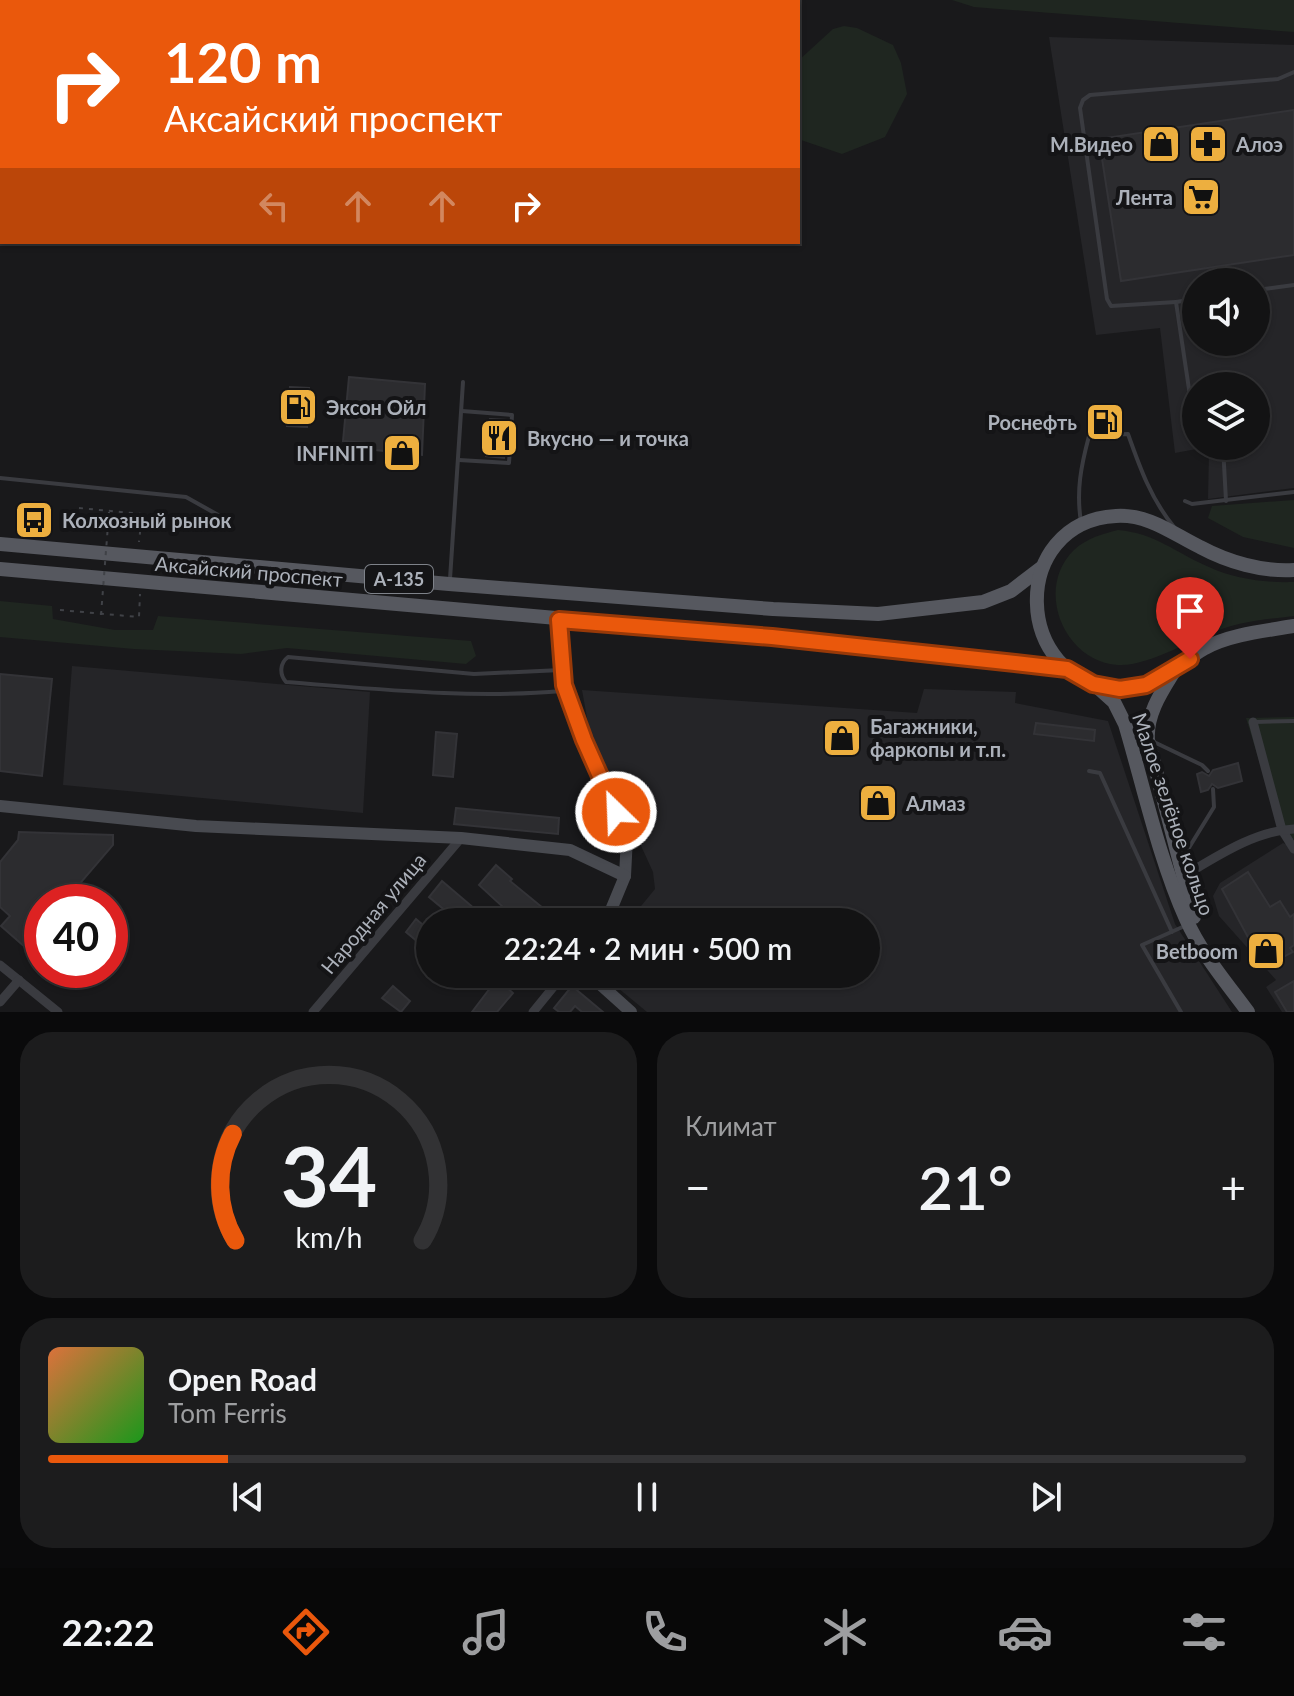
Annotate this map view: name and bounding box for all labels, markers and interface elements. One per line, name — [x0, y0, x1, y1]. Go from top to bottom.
text: 120 m — [164, 28, 322, 95]
icon: right — [32, 32, 136, 136]
text: Аксайский проспект — [164, 96, 503, 140]
shop icon: М.Видео — [1140, 123, 1182, 165]
pharmacy icon: Алоэ — [1187, 123, 1229, 165]
place label: М.Видео — [1050, 132, 1133, 156]
place label: Алоэ — [1235, 132, 1283, 156]
supermarket icon: Лента — [1180, 176, 1222, 218]
icon: left — [252, 184, 296, 228]
icon: ahead — [336, 184, 380, 228]
icon: ahead — [420, 184, 464, 228]
icon: right — [504, 184, 548, 228]
place label: Лента — [1115, 185, 1173, 209]
map controls — [1182, 268, 1270, 460]
button: sound — [1182, 268, 1270, 356]
button: layers — [1182, 372, 1270, 460]
fuel station icon: Эксон Ойл — [277, 386, 319, 428]
place label: Эксон Ойл — [326, 395, 426, 419]
fuel station icon: Роснефть — [1084, 401, 1126, 443]
place label: Роснефть — [988, 410, 1077, 434]
restaurant icon: Вкусно — и точка — [478, 417, 520, 459]
place label: Вкусно — и точка — [527, 426, 689, 450]
shop icon: INFINITI — [381, 432, 423, 474]
place label: INFINITI — [296, 441, 374, 465]
bus stop icon: Колхозный рынок — [13, 499, 55, 541]
place label: Колхозный рынок — [62, 508, 231, 532]
street label: Аксайский проспект — [154, 551, 344, 591]
road number: А-135 — [365, 565, 433, 593]
pin — [1156, 577, 1224, 659]
icon: arrive — [1168, 589, 1212, 633]
street label: Малое зелёное кольцо — [1128, 710, 1220, 918]
place label: Багажники, фаркопы и т.п. — [870, 714, 1006, 761]
shop icon: Багажники, фаркопы и т.п. — [821, 717, 863, 759]
position arrow — [574, 770, 658, 854]
shop icon: Алмаз — [857, 782, 899, 824]
place label: Алмаз — [905, 791, 966, 815]
street label: Народная улица — [316, 848, 430, 978]
speed limit sign: 40 — [24, 884, 128, 988]
text: 22:24 · 2 мин · 500 m — [504, 930, 792, 966]
shop icon: Betboom — [1245, 930, 1287, 972]
place label: Betboom — [1156, 939, 1238, 963]
text: Климат — [685, 1110, 777, 1142]
text: 34 — [280, 1125, 377, 1225]
text: 21° — [918, 1151, 1013, 1223]
text: − — [685, 1161, 711, 1213]
text: + — [1220, 1161, 1246, 1213]
text: km/h — [295, 1220, 362, 1254]
text: Open Road — [168, 1361, 317, 1397]
text: Tom Ferris — [168, 1397, 287, 1429]
icon: previous — [226, 1475, 270, 1519]
icon: pause — [625, 1475, 669, 1519]
icon: next — [1024, 1475, 1068, 1519]
icon: directions — [278, 1604, 334, 1660]
icon: music — [458, 1604, 514, 1660]
icon: phone — [637, 1604, 693, 1660]
icon: climate — [817, 1604, 873, 1660]
icon: car — [997, 1604, 1053, 1660]
icon: filters — [1176, 1604, 1232, 1660]
text: 22:22 — [62, 1610, 155, 1654]

